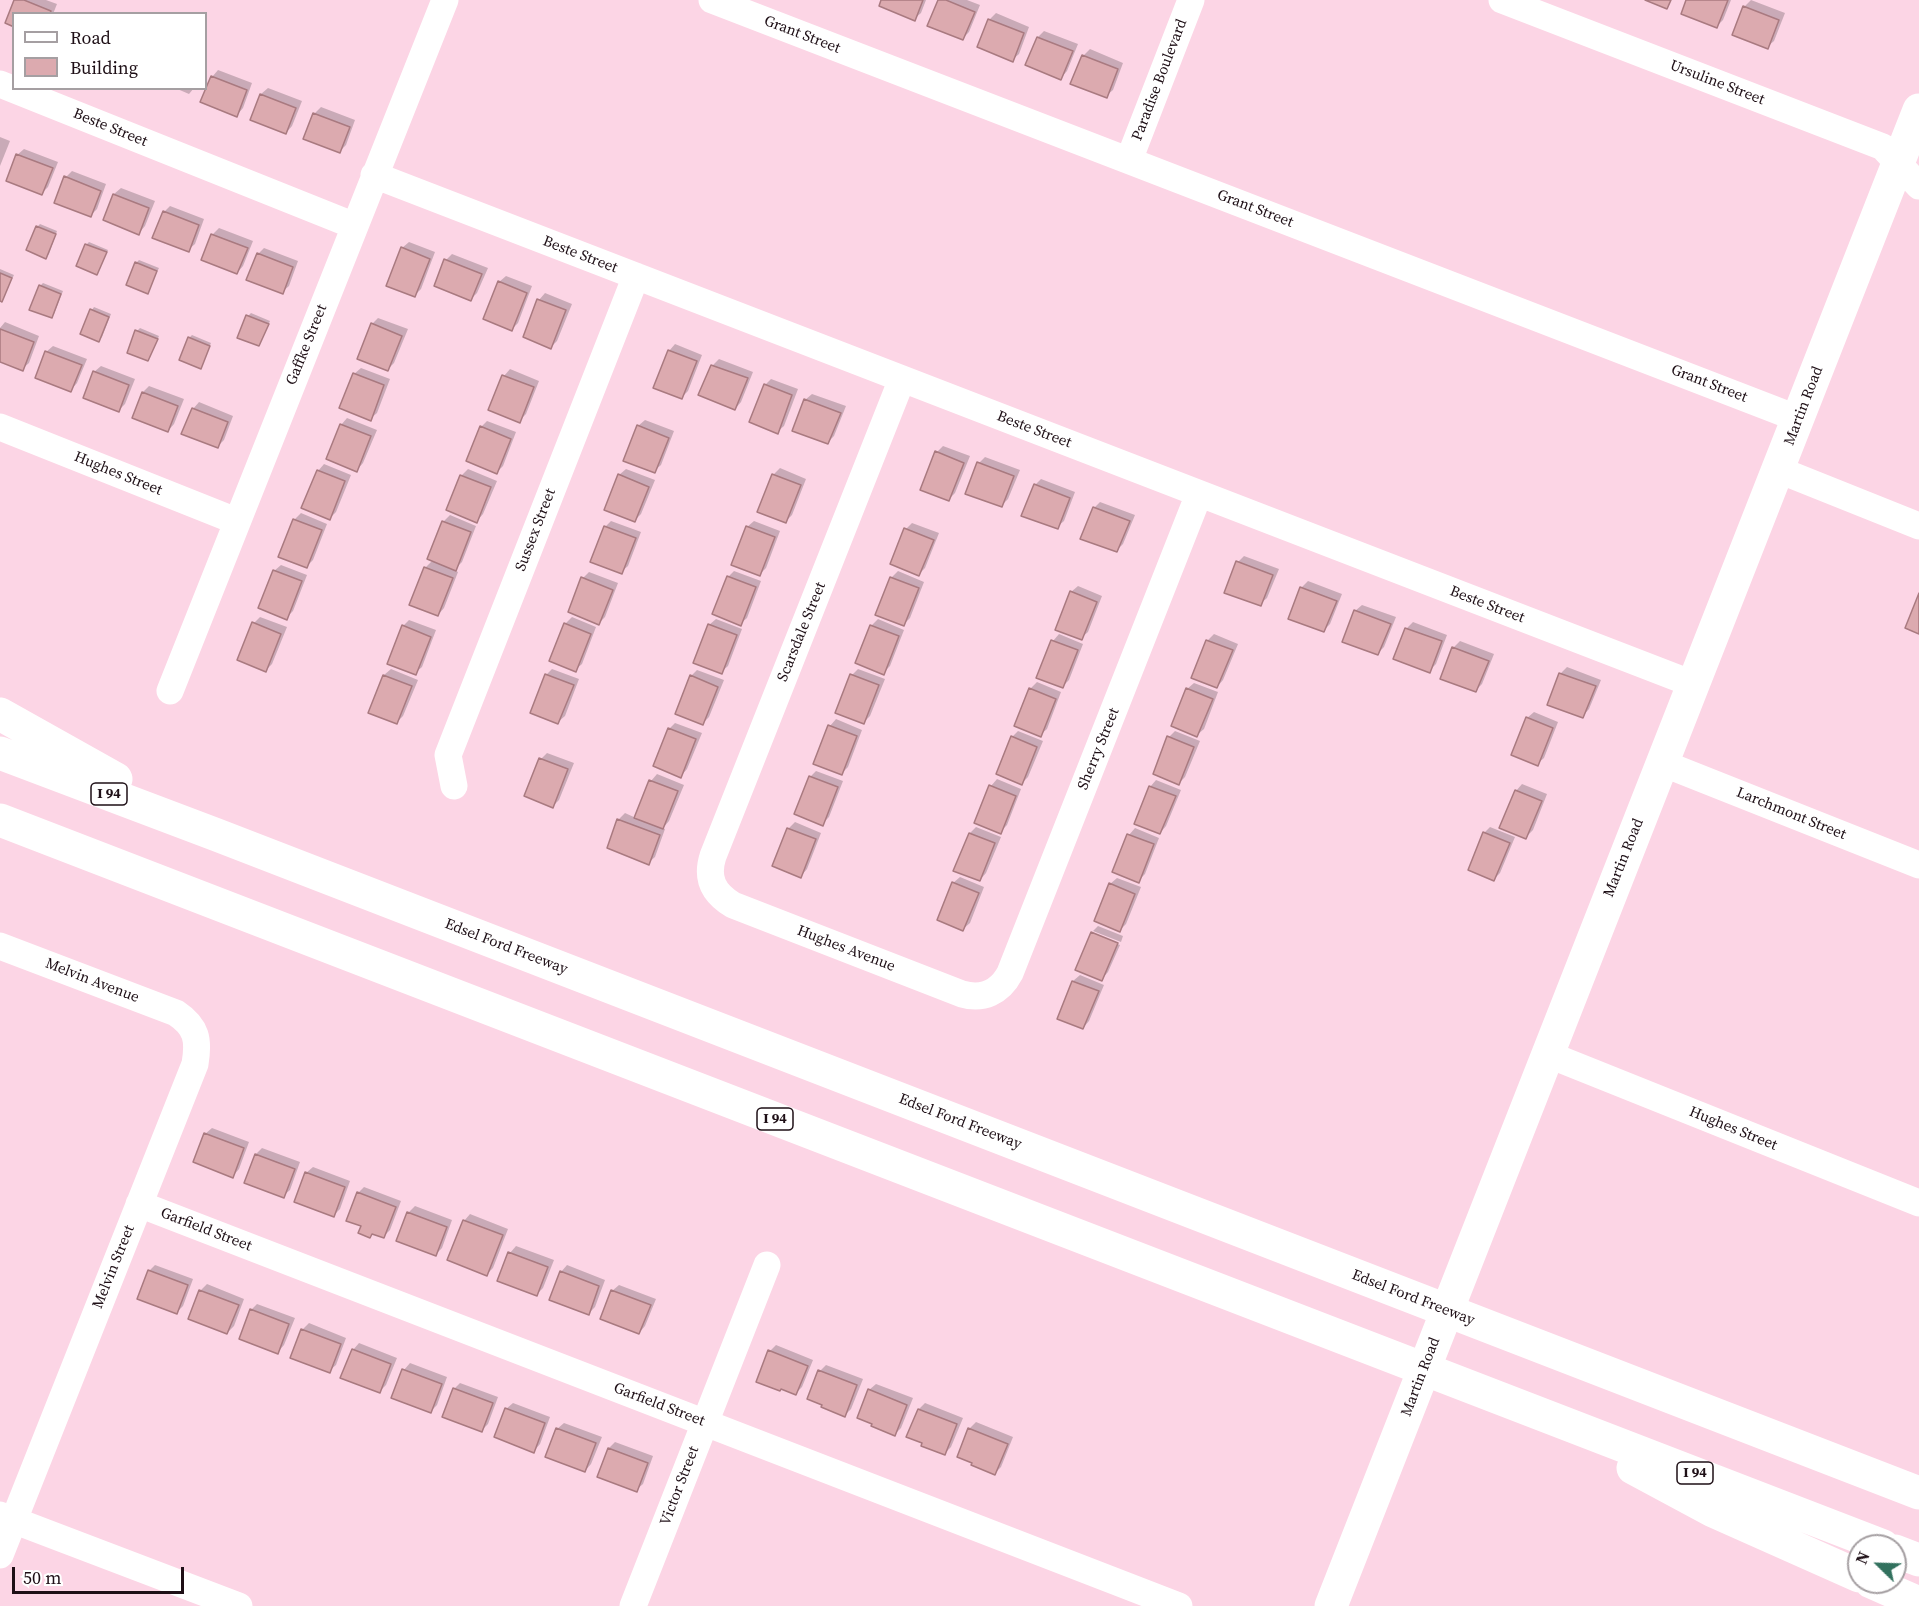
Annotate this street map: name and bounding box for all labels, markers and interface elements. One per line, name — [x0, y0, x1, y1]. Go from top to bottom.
legend — [12, 12, 207, 90]
street label: Grant Street — [761, 12, 843, 58]
street label: Paradise Boulevard — [1129, 17, 1191, 143]
text: Road — [70, 25, 111, 50]
text: Building — [70, 55, 138, 80]
street label: Ursuline Street — [1667, 57, 1767, 109]
street label: Beste Street — [70, 105, 150, 151]
street label: Grant Street — [1214, 186, 1296, 232]
street label: Beste Street — [540, 233, 620, 277]
street label: Gaffke Street — [283, 302, 331, 388]
street label: Grant Street — [1668, 361, 1750, 407]
street label: Martin Road — [1781, 364, 1827, 448]
street label: Beste Street — [994, 408, 1074, 452]
street label: Hughes Street — [71, 448, 165, 500]
street label: Sussex Street — [512, 486, 560, 574]
street label: Scarsdale Street — [774, 580, 830, 684]
street label: Beste Street — [1447, 583, 1527, 627]
street label: Sherry Street — [1074, 705, 1124, 793]
road number: I 94 — [91, 783, 127, 805]
street label: Larchmont Street — [1733, 784, 1849, 844]
street label: Martin Road — [1600, 816, 1648, 900]
street label: Edsel Ford Freeway — [442, 915, 570, 979]
street label: Hughes Avenue — [794, 922, 898, 976]
street label: Melvin Avenue — [43, 955, 141, 1007]
street label: Edsel Ford Freeway — [896, 1090, 1024, 1154]
street label: Hughes Street — [1686, 1103, 1780, 1155]
road number: I 94 — [757, 1108, 793, 1130]
street label: Garfield Street — [158, 1204, 254, 1256]
street label: Melvin Street — [89, 1223, 139, 1311]
street label: Edsel Ford Freeway — [1349, 1266, 1477, 1330]
street label: Martin Road — [1398, 1335, 1444, 1419]
street label: Garfield Street — [611, 1379, 707, 1431]
street label: Victor Street — [657, 1444, 703, 1528]
road number: I 94 — [1677, 1462, 1713, 1484]
north arrow — [1847, 1534, 1907, 1594]
text: N — [1850, 1548, 1875, 1567]
scale bar — [15, 1555, 188, 1593]
text: 50 m — [23, 1565, 61, 1590]

